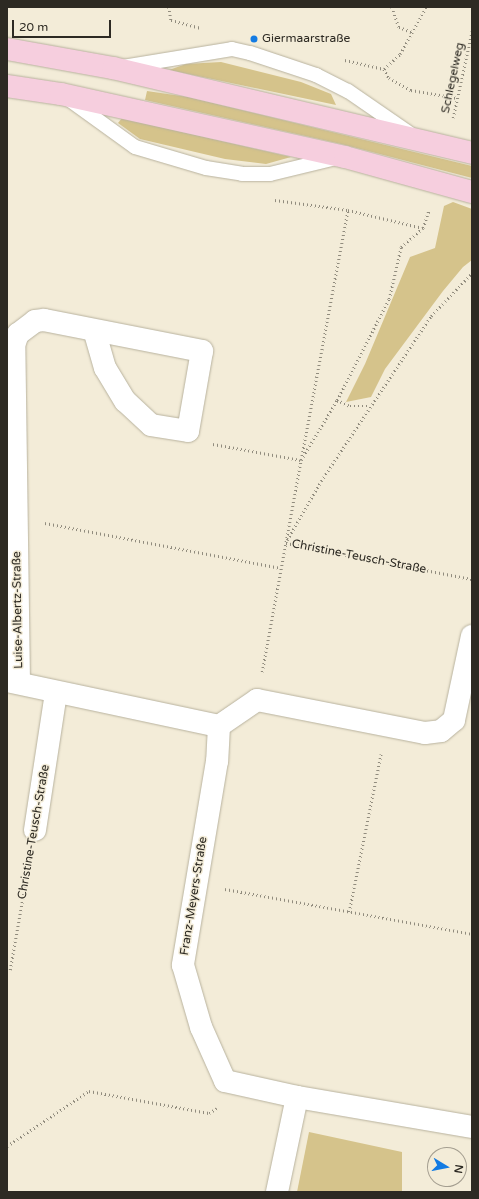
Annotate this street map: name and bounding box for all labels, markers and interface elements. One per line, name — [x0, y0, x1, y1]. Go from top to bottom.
scale bar — [14, 12, 113, 38]
text: 20 m — [19, 20, 48, 34]
place label: Giermaarstraße — [262, 32, 350, 46]
marker: Giermaarstraße — [249, 34, 259, 44]
street label: Schlegelweg — [438, 41, 468, 115]
street label: Christine-Teusch-Straße — [291, 537, 427, 577]
street label: Luise-Albertz-Straße — [10, 551, 26, 669]
street label: Christine-Teusch-Straße — [15, 763, 53, 901]
street label: Franz-Meyers-Straße — [178, 836, 210, 956]
north arrow — [427, 1147, 467, 1187]
text: N — [451, 1164, 465, 1174]

